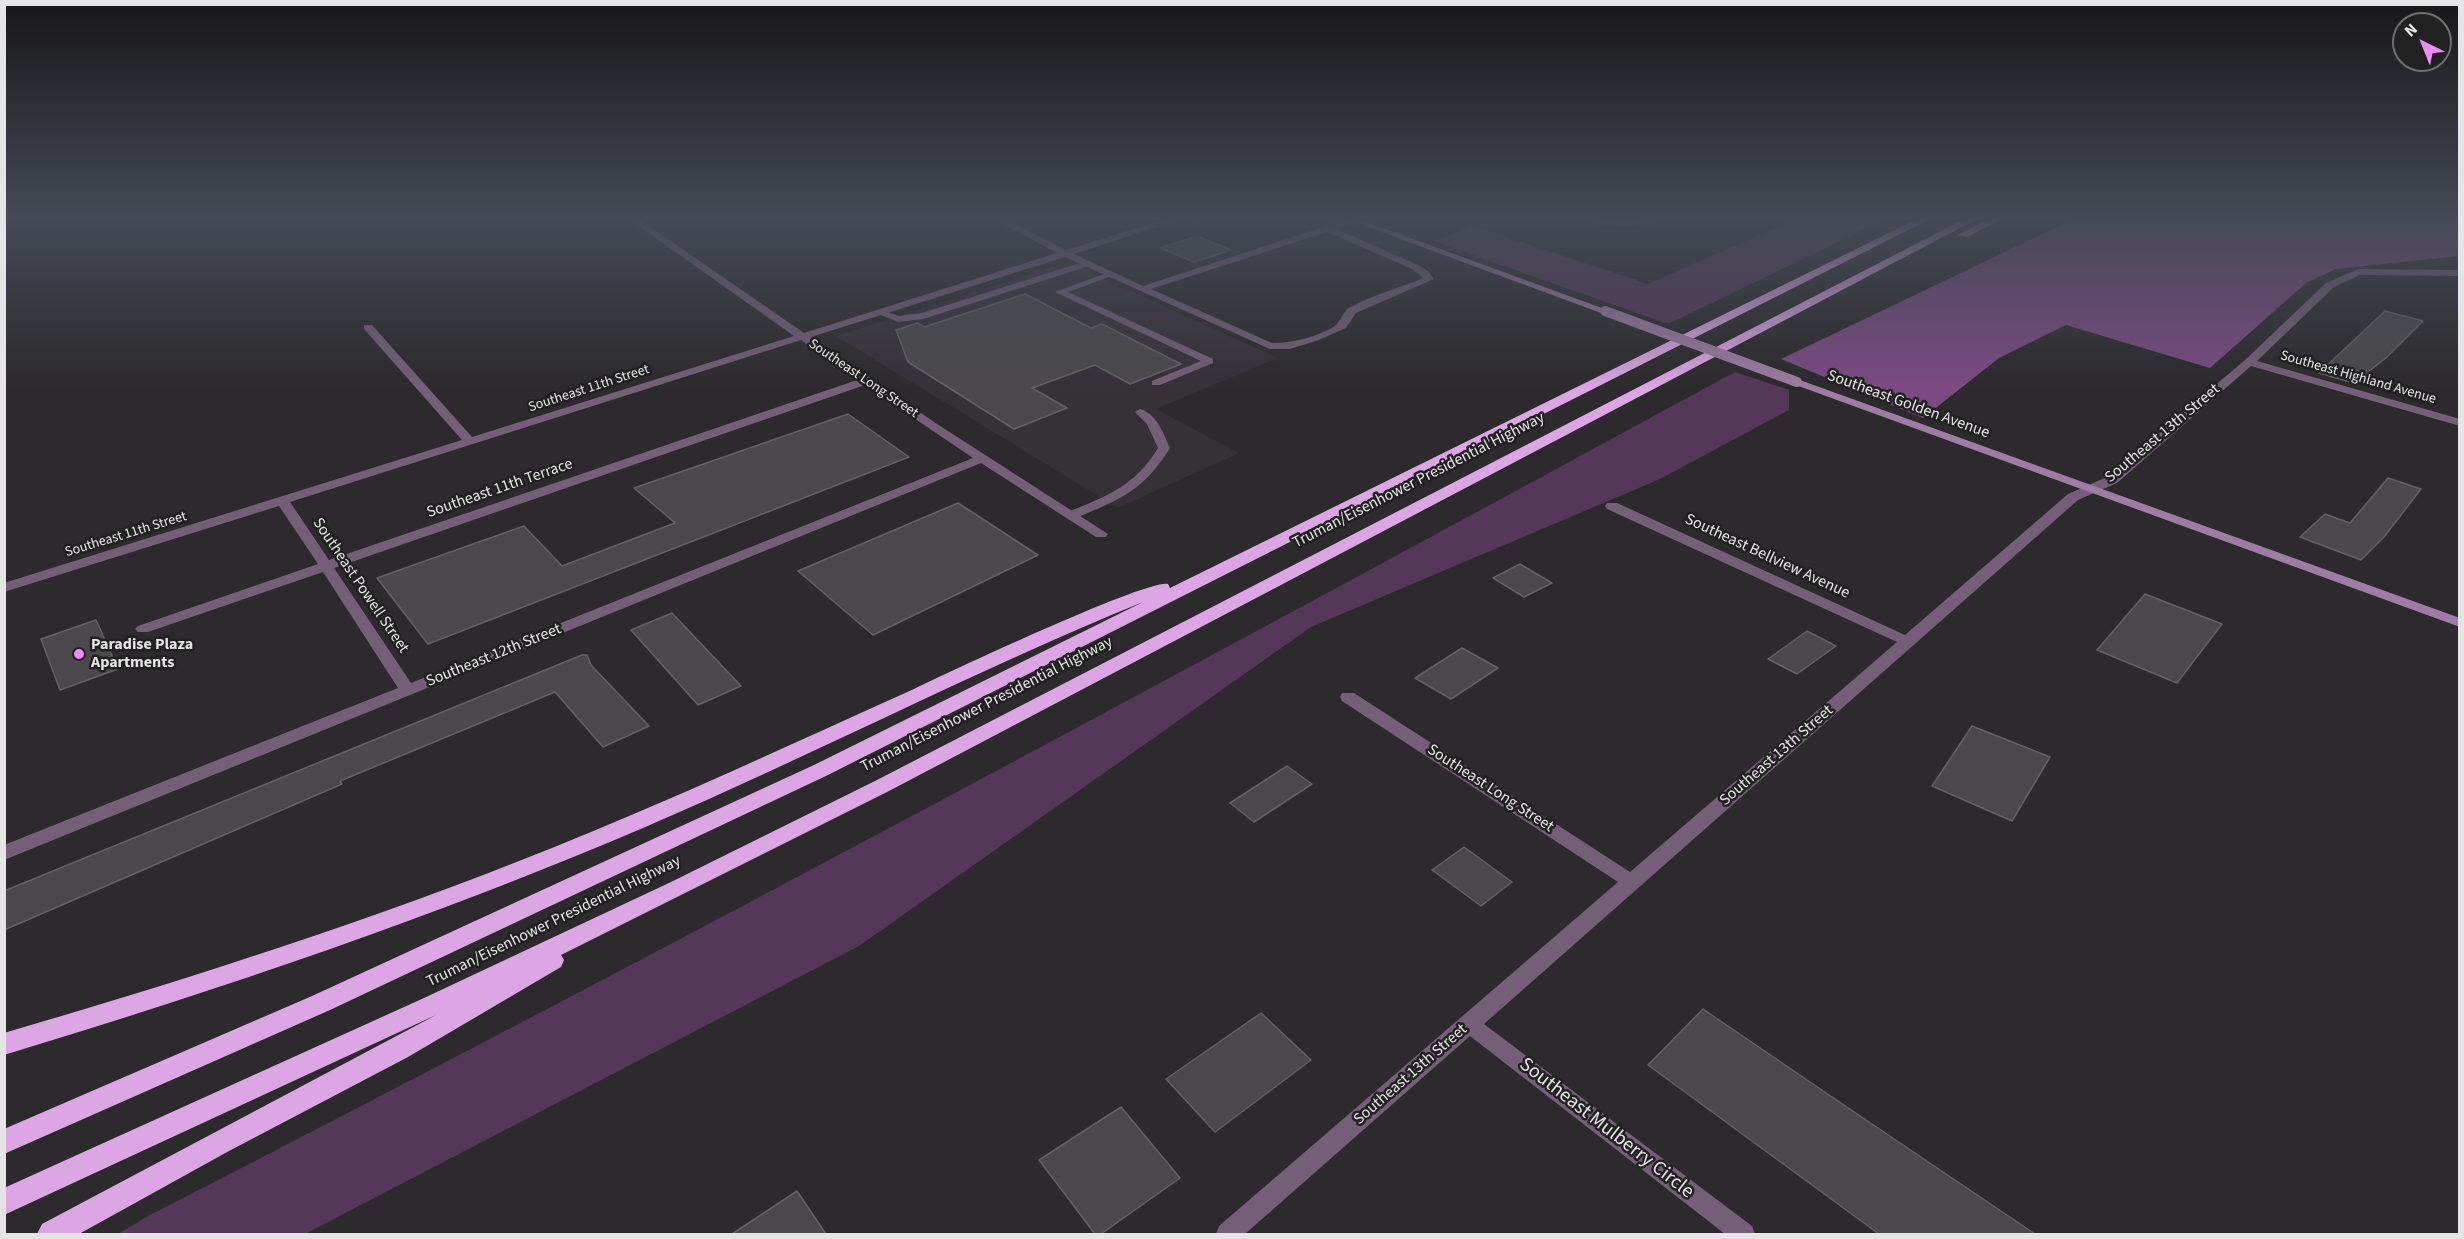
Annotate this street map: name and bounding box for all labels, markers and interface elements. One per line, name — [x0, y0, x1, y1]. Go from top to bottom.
north arrow — [2392, 12, 2452, 72]
text: N — [2400, 19, 2422, 42]
street label: Southeast Long Street — [805, 336, 921, 422]
street label: Southeast Highland Avenue — [2278, 348, 2438, 408]
street label: Southeast 11th Street — [526, 362, 652, 416]
street label: Southeast Golden Avenue — [1824, 367, 1992, 443]
street label: Southeast 13th Street — [2102, 380, 2224, 488]
street label: Truman/Eisenhower Presidential Highway — [1290, 409, 1548, 553]
street label: Southeast 11th Terrace — [424, 455, 576, 523]
street label: Southeast 11th Street — [63, 509, 189, 561]
street label: Southeast Bellview Avenue — [1681, 510, 1853, 604]
street label: Southeast Powell Street — [308, 515, 412, 657]
street label: Southeast 12th Street — [424, 620, 564, 692]
street label: Truman/Eisenhower Presidential Highway — [858, 633, 1116, 777]
place label: Paradise Plaza Apartments — [91, 635, 193, 673]
marker: Paradise Plaza Apartments — [72, 647, 86, 661]
street label: Southeast 13th Street — [1716, 701, 1838, 811]
street label: Southeast Long Street — [1423, 741, 1557, 837]
street label: Truman/Eisenhower Presidential Highway — [424, 852, 684, 992]
street label: Southeast 13th Street — [1350, 1020, 1472, 1130]
street label: Southeast Mulberry Circle — [1514, 1053, 1698, 1205]

